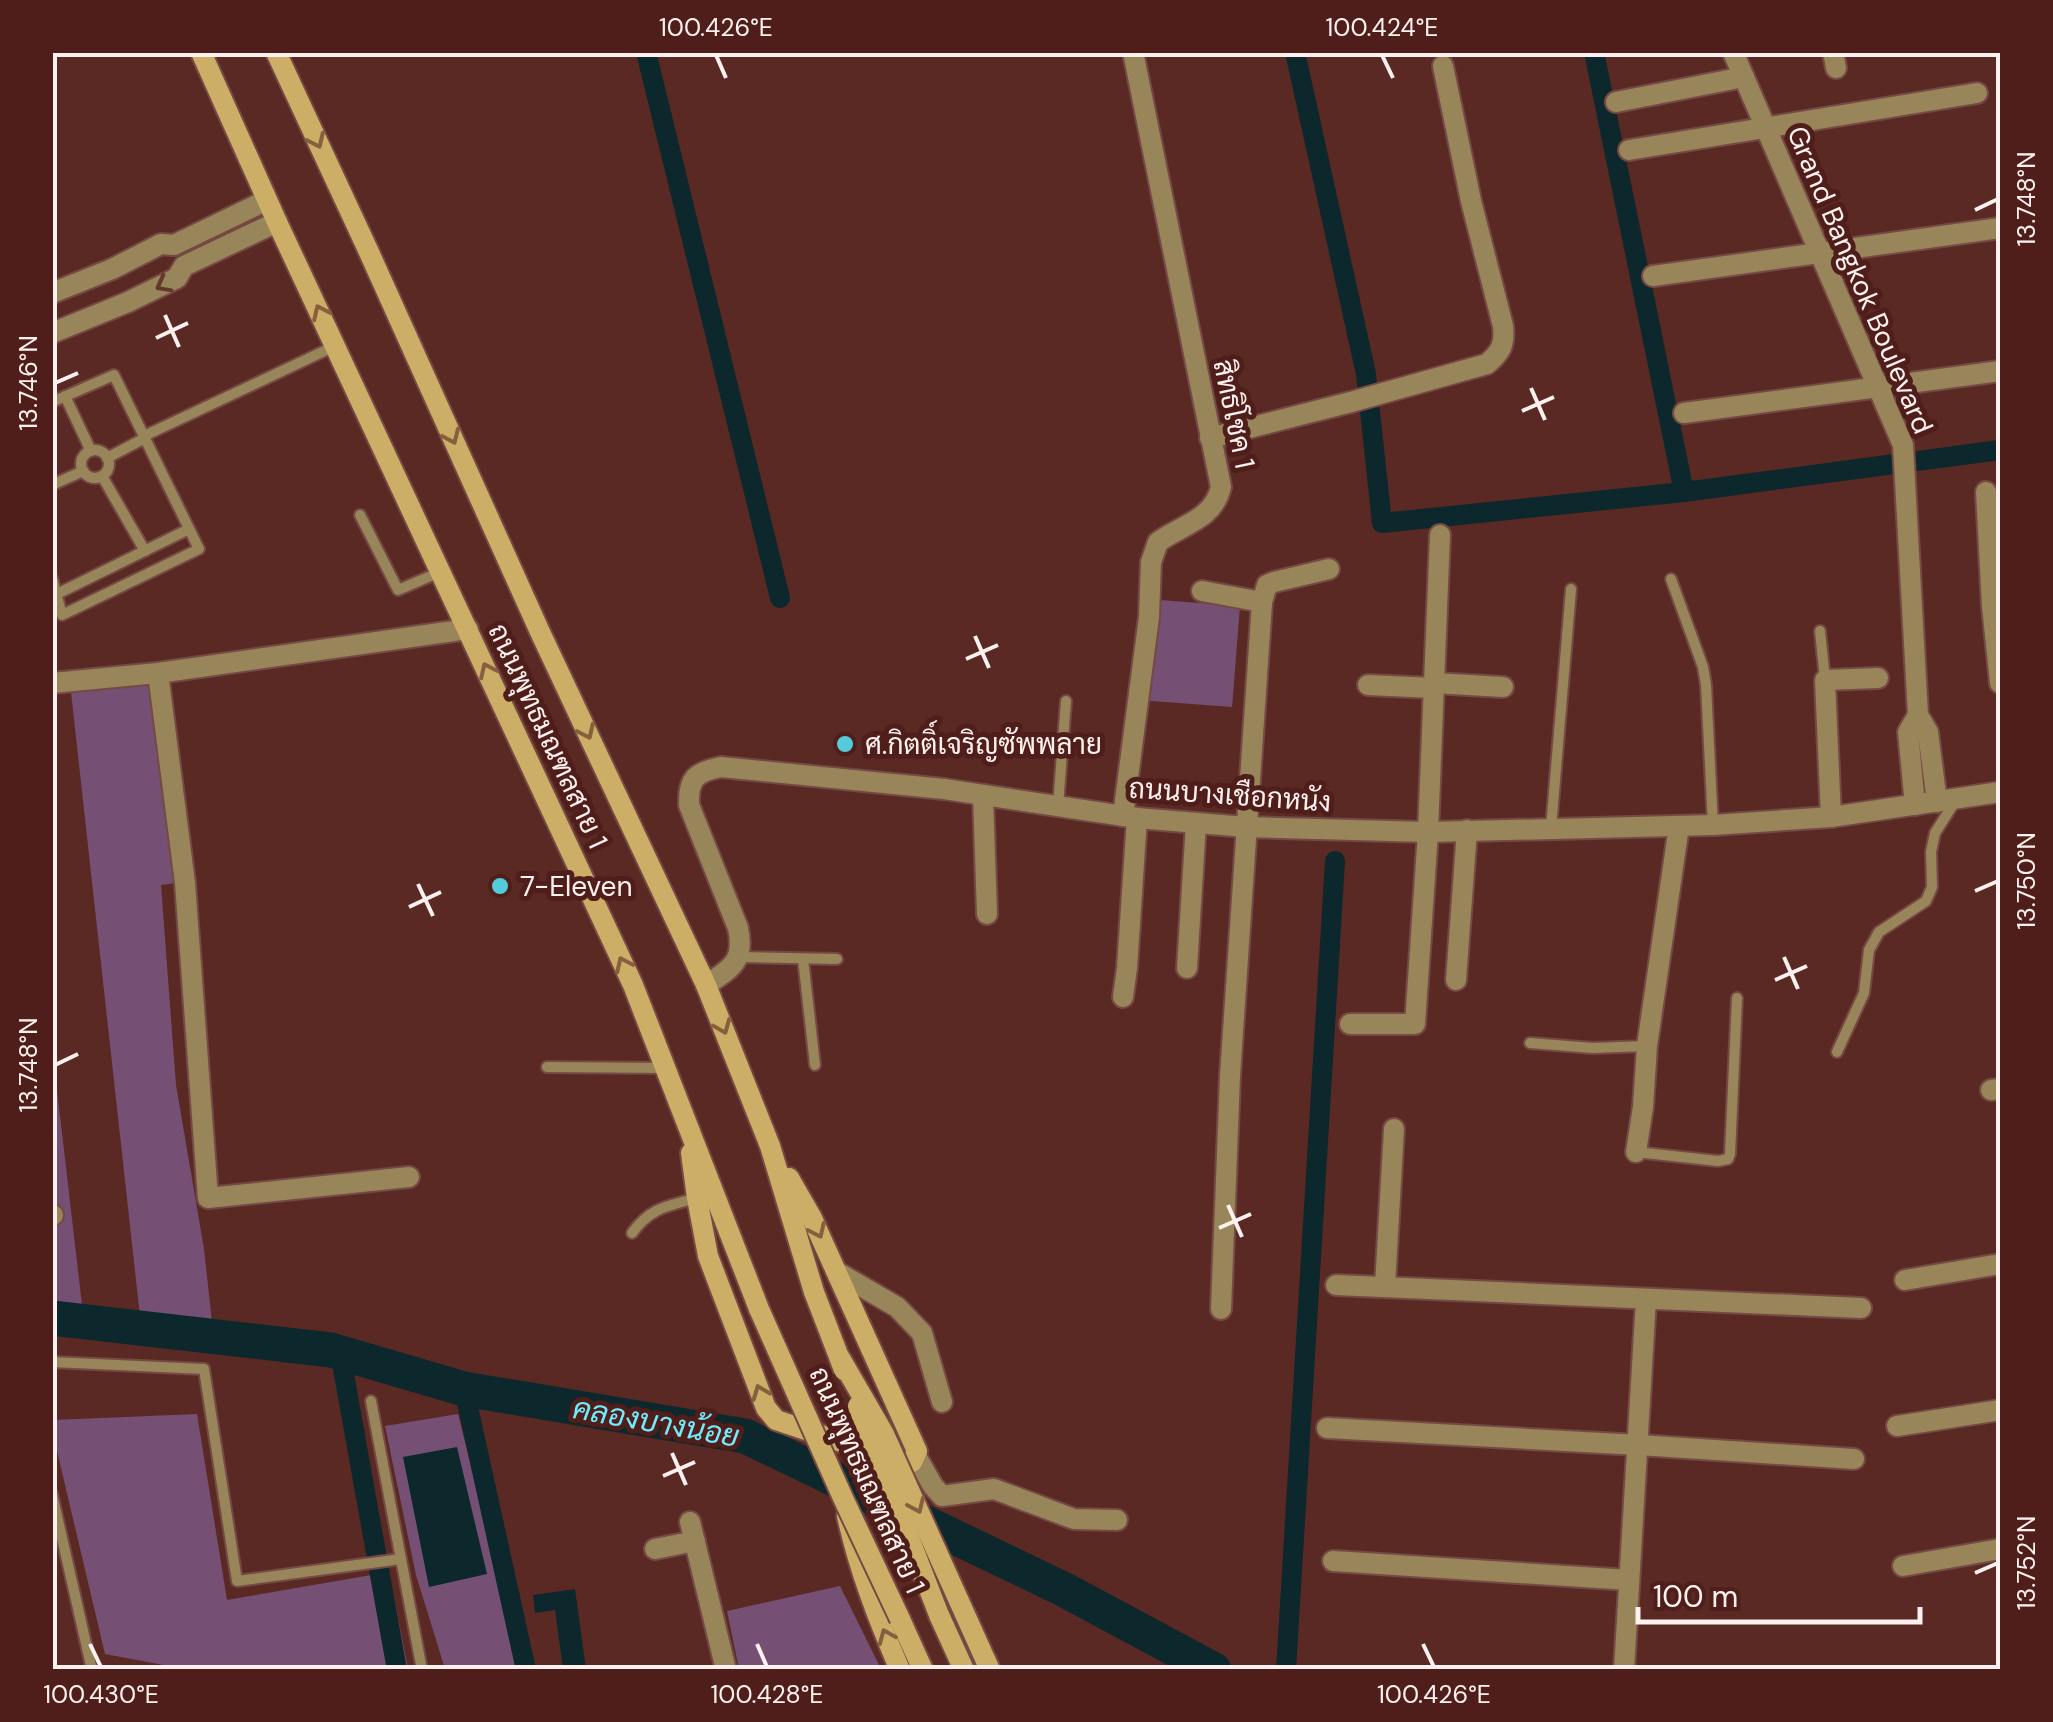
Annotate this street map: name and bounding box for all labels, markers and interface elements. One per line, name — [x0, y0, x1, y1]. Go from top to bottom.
text: 100.426°E — [659, 11, 773, 44]
text: 100.424°E — [1326, 11, 1438, 44]
street label: Grand Bangkok Boulevard — [1778, 121, 1942, 439]
one-way arrow — [305, 131, 325, 149]
text: 13.748°N — [2010, 152, 2043, 246]
one-way arrow — [156, 272, 174, 292]
one-way arrow — [312, 304, 332, 322]
text: 13.746°N — [12, 335, 45, 431]
street label: สิทธิโชค 1 — [1204, 356, 1265, 472]
one-way arrow — [439, 427, 459, 445]
street label: ถนนพุทธมณฑลสาย 1 — [479, 618, 616, 855]
one-way arrow — [479, 662, 499, 680]
place label: ศ.กิตติ์เจริญซัพพลาย — [865, 720, 1102, 763]
one-way arrow — [575, 722, 595, 740]
marker: ศ.กิตติ์เจริญซัพพลาย — [834, 733, 856, 755]
street label: ถนนบางเชือกหนัง — [1128, 769, 1332, 821]
text: 13.750°N — [2010, 832, 2043, 930]
place label: 7-Eleven — [520, 868, 633, 905]
marker: 7-Eleven — [489, 875, 511, 897]
one-way arrow — [616, 957, 636, 975]
one-way arrow — [711, 1017, 731, 1035]
text: 13.748°N — [12, 1018, 45, 1112]
one-way arrow — [805, 1221, 825, 1239]
street label: ถนนพุทธมณฑลสาย 1 — [800, 1361, 934, 1599]
one-way arrow — [752, 1384, 772, 1402]
water label: คลองบางน้อย — [570, 1388, 742, 1456]
one-way arrow — [905, 1496, 925, 1514]
text: 13.752°N — [2010, 1516, 2043, 1610]
scale bar — [1638, 1562, 1920, 1624]
text: 100 m — [1653, 1577, 1738, 1616]
one-way arrow — [878, 1629, 898, 1647]
text: 100.430°E — [43, 1678, 159, 1711]
text: 100.428°E — [710, 1678, 824, 1711]
text: 100.426°E — [1377, 1678, 1491, 1711]

